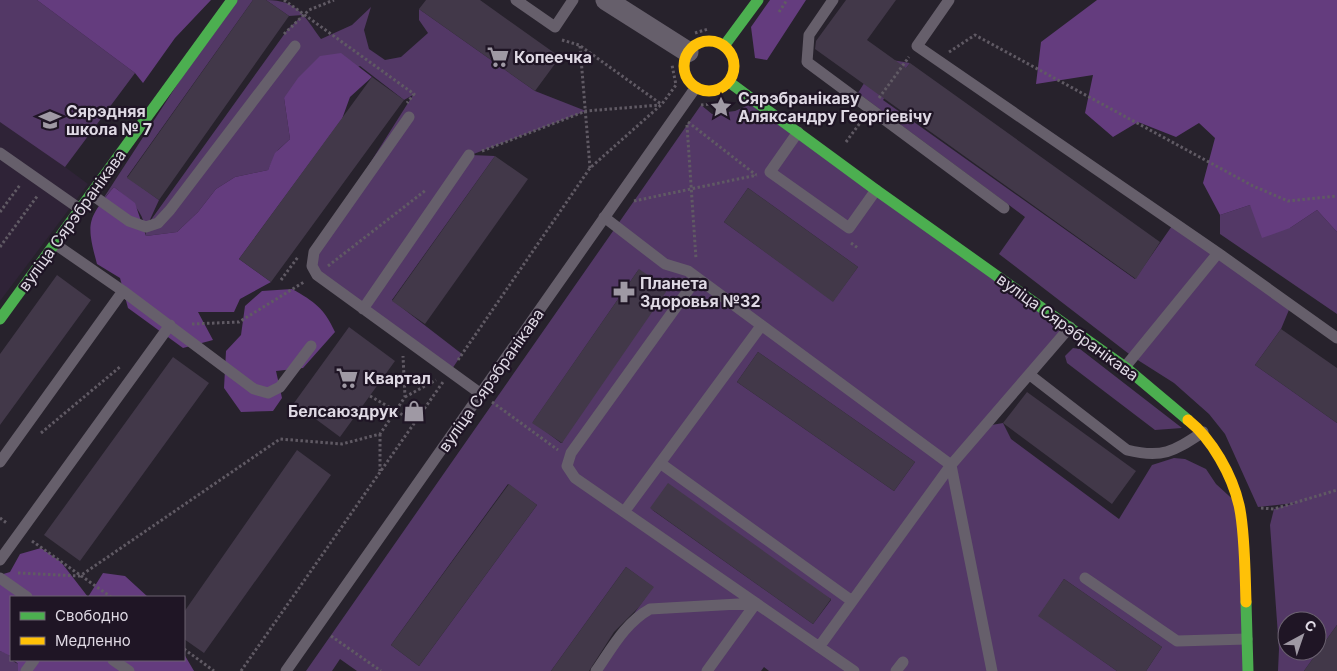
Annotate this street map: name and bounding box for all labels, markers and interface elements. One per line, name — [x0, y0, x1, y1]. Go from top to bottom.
supermarket icon: Копеечка — [485, 44, 511, 70]
place label: Копеечка — [514, 47, 592, 67]
place label: Сярэбранікаву Аляксандру Георгіевічу — [738, 88, 932, 126]
place icon: Сярэбранікаву Аляксандру Георгіевічу — [708, 94, 734, 120]
place label: Сярэдняя школа № 7 — [66, 101, 152, 139]
school or university icon: Сярэдняя школа № 7 — [37, 107, 63, 133]
street label: вуліца Сярэбранікава — [14, 145, 130, 295]
street label: вуліца Сярэбранікава — [993, 269, 1143, 385]
place label: Планета Здоровья №32 — [640, 273, 760, 311]
pharmacy icon: Планета Здоровья №32 — [611, 279, 637, 305]
street label: вуліца Сярэбранікава — [434, 305, 548, 455]
supermarket icon: Квартал — [334, 365, 360, 391]
place label: Квартал — [364, 368, 431, 388]
shop icon: Белсаюздрук — [401, 398, 427, 424]
place label: Белсаюздрук — [288, 401, 399, 421]
legend — [10, 596, 185, 661]
text: Свободно — [55, 606, 129, 625]
north arrow — [1277, 611, 1327, 661]
text: С — [1301, 616, 1320, 635]
text: Медленно — [55, 631, 131, 650]

